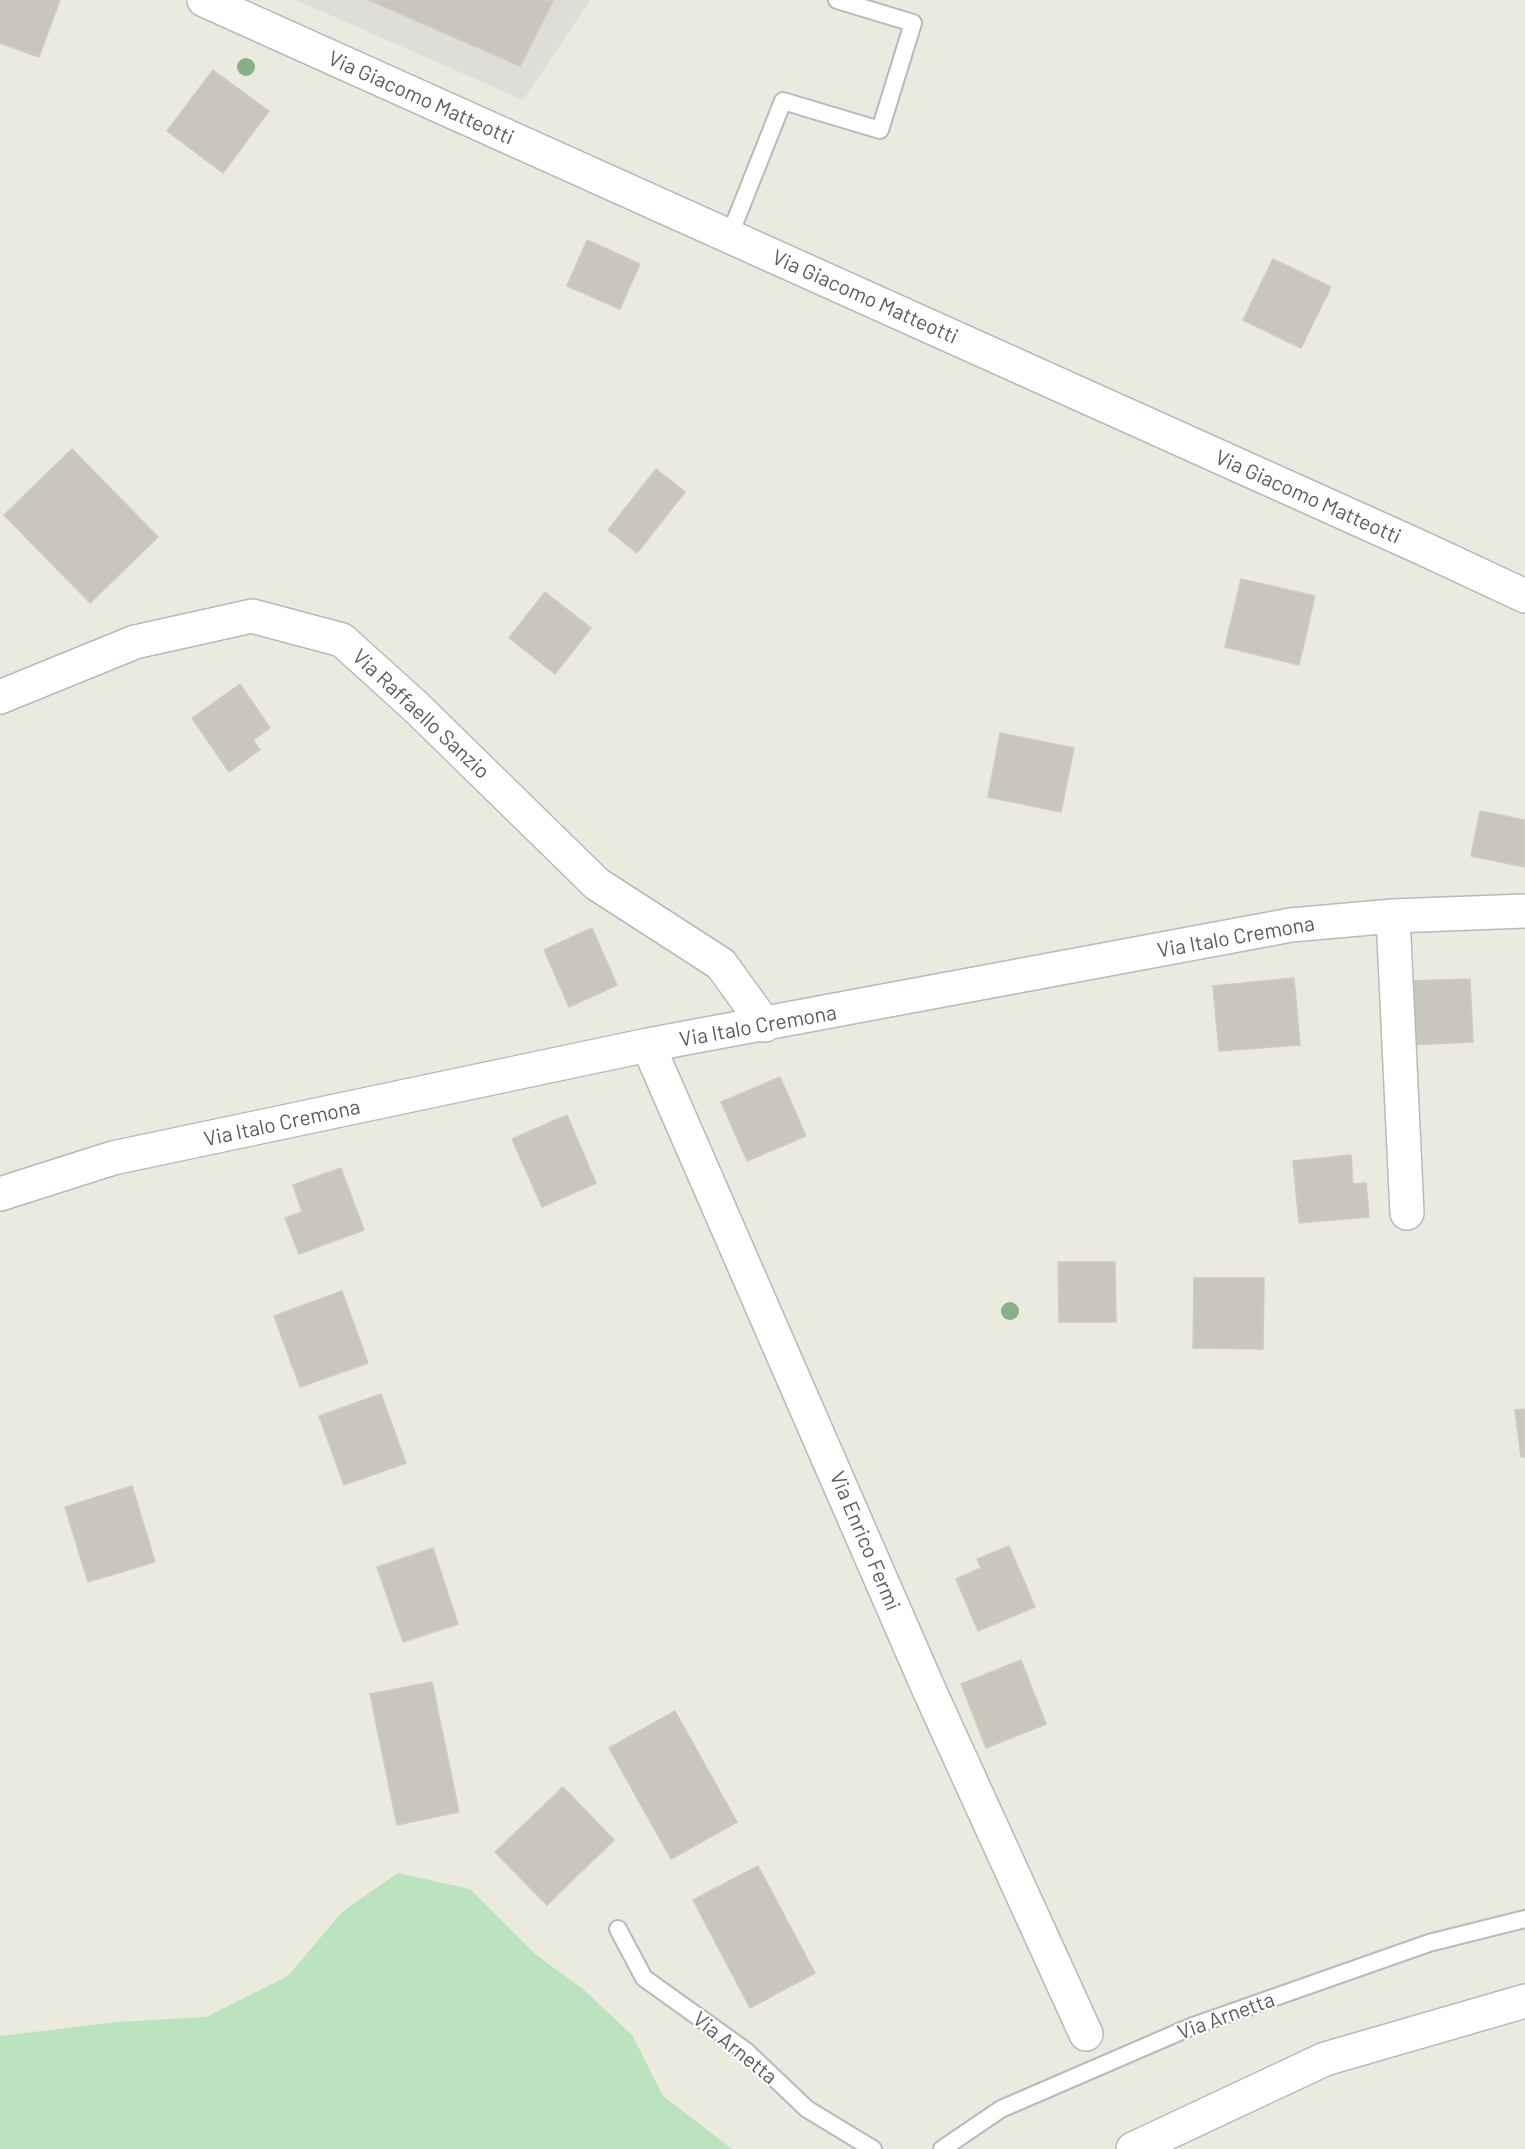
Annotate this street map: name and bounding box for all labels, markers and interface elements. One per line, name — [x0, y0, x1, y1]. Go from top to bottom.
street label: Via Giacomo Matteotti — [324, 46, 518, 150]
street label: Via Giacomo Matteotti — [768, 245, 962, 349]
street label: Via Giacomo Matteotti — [1211, 445, 1405, 549]
street label: Via Raffaello Sanzio — [347, 644, 495, 784]
street label: Via Italo Cremona — [1155, 911, 1317, 963]
street label: Via Italo Cremona — [677, 1000, 839, 1052]
street label: Via Italo Cremona — [202, 1094, 362, 1152]
street label: Via Enrico Fermi — [824, 1468, 906, 1614]
street label: Via Arnetta — [1174, 1987, 1278, 2045]
street label: Via Arnetta — [688, 2006, 782, 2090]

